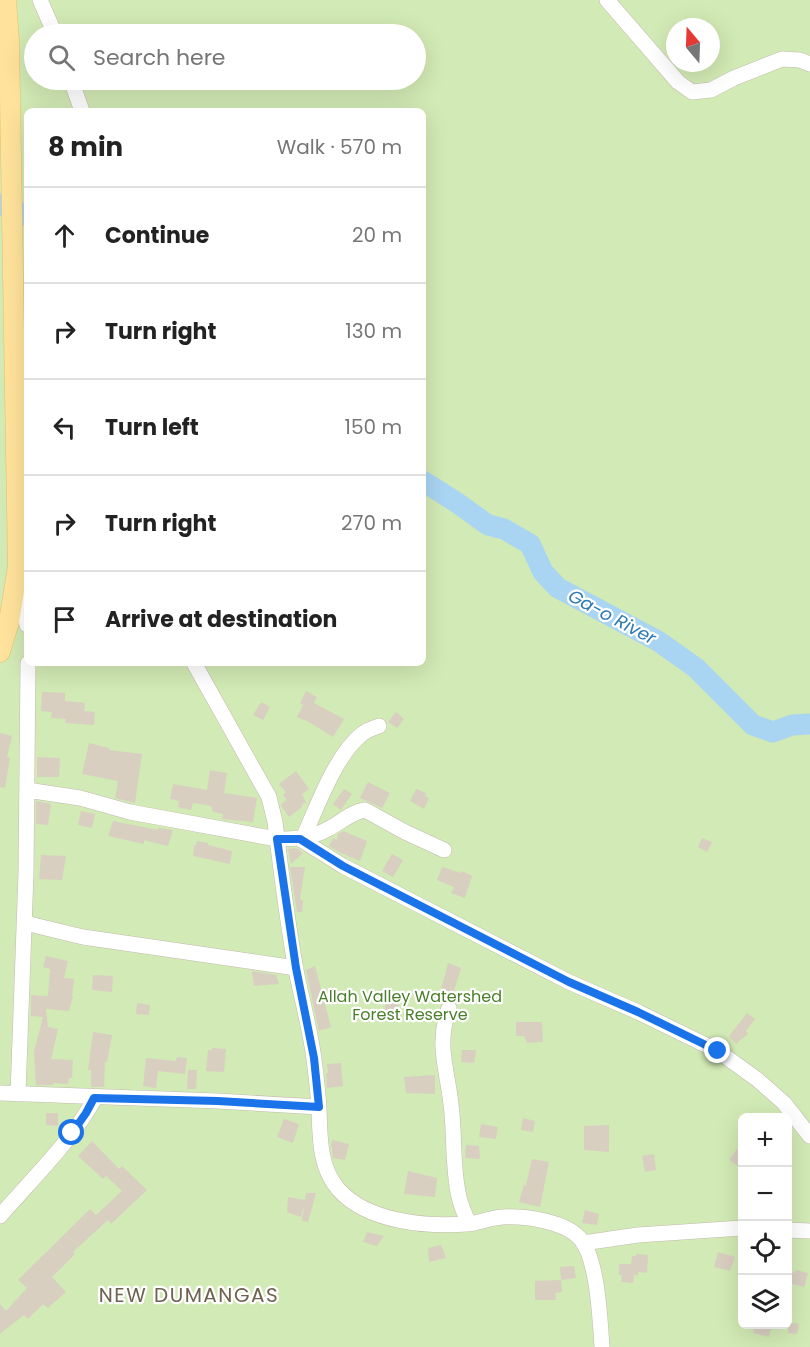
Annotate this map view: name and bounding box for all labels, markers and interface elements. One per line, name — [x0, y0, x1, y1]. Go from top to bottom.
north arrow — [666, 18, 720, 72]
search box — [24, 24, 426, 90]
icon: search — [45, 41, 78, 74]
text: Search here — [93, 42, 226, 73]
text: 8 min — [48, 129, 123, 165]
text: Walk · 570 m — [277, 133, 402, 161]
icon: ahead — [48, 219, 81, 252]
text: Continue — [105, 220, 209, 251]
text: 20 m — [352, 221, 402, 249]
icon: right — [48, 315, 81, 348]
text: Turn right — [105, 316, 216, 347]
text: 130 m — [345, 317, 402, 345]
icon: left — [48, 411, 81, 444]
text: Turn left — [105, 412, 199, 443]
text: 150 m — [345, 413, 402, 441]
icon: right — [48, 507, 81, 540]
text: Turn right — [105, 508, 216, 539]
text: 270 m — [341, 509, 402, 537]
water label: Ga-o River — [564, 583, 662, 651]
icon: arrive — [48, 603, 81, 636]
text: Arrive at destination — [105, 604, 337, 635]
park label: Allah Valley Watershed Forest Reserve — [318, 985, 502, 1026]
route end — [704, 1037, 730, 1063]
map controls — [738, 1113, 792, 1329]
button: + — [738, 1113, 792, 1167]
route start — [58, 1119, 84, 1145]
button: − — [738, 1167, 792, 1221]
button: locate — [738, 1221, 792, 1275]
button: layers — [738, 1275, 792, 1329]
district label: NEW DUMANGAS — [99, 1281, 279, 1309]

